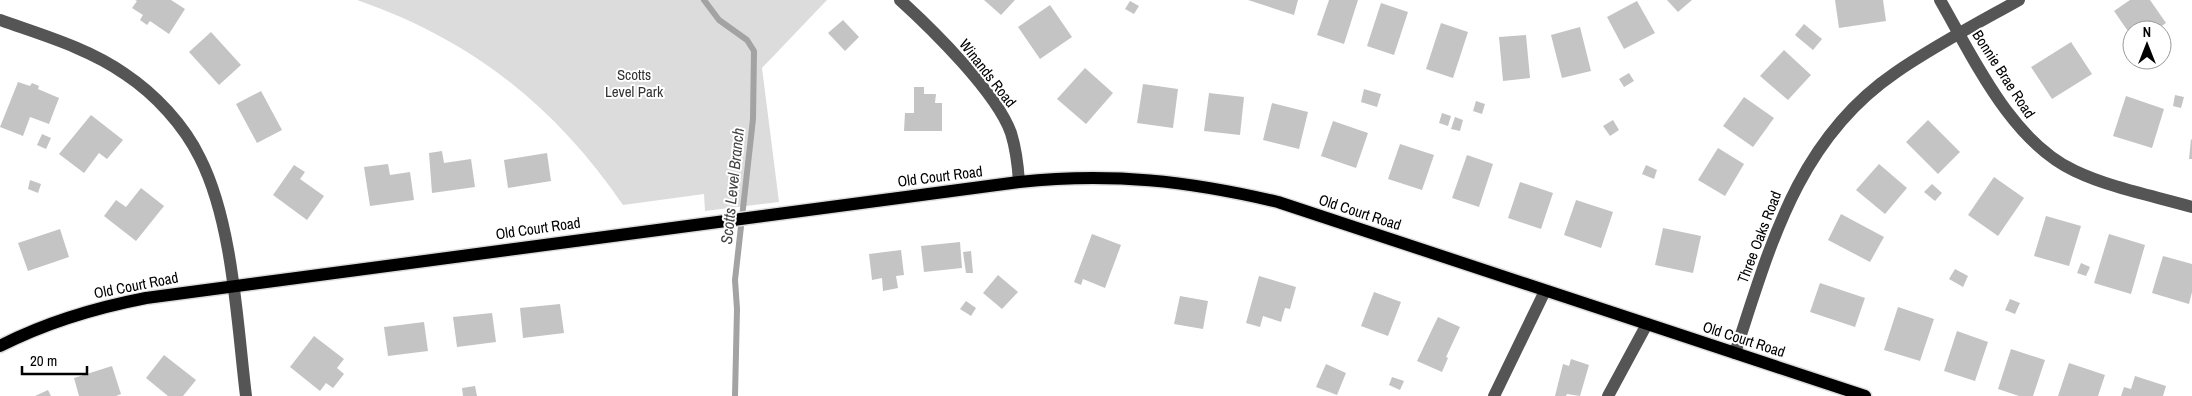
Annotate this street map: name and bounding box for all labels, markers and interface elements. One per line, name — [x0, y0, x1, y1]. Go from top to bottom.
north arrow — [2122, 20, 2172, 70]
text: N — [2143, 23, 2151, 41]
street label: Bonnie Brae Road — [1968, 26, 2040, 122]
street label: Winands Road — [955, 34, 1021, 112]
park label: Scotts Level Park — [605, 64, 664, 102]
water label: Scotts Level Branch — [715, 127, 749, 245]
street label: Old Court Road — [896, 160, 984, 192]
street label: Three Oaks Road — [1732, 188, 1786, 286]
street label: Old Court Road — [1316, 189, 1404, 235]
street label: Old Court Road — [494, 212, 582, 244]
street label: Old Court Road — [92, 267, 180, 303]
street label: Old Court Road — [1700, 316, 1788, 362]
scale bar — [22, 344, 88, 376]
text: 20 m — [30, 350, 57, 371]

